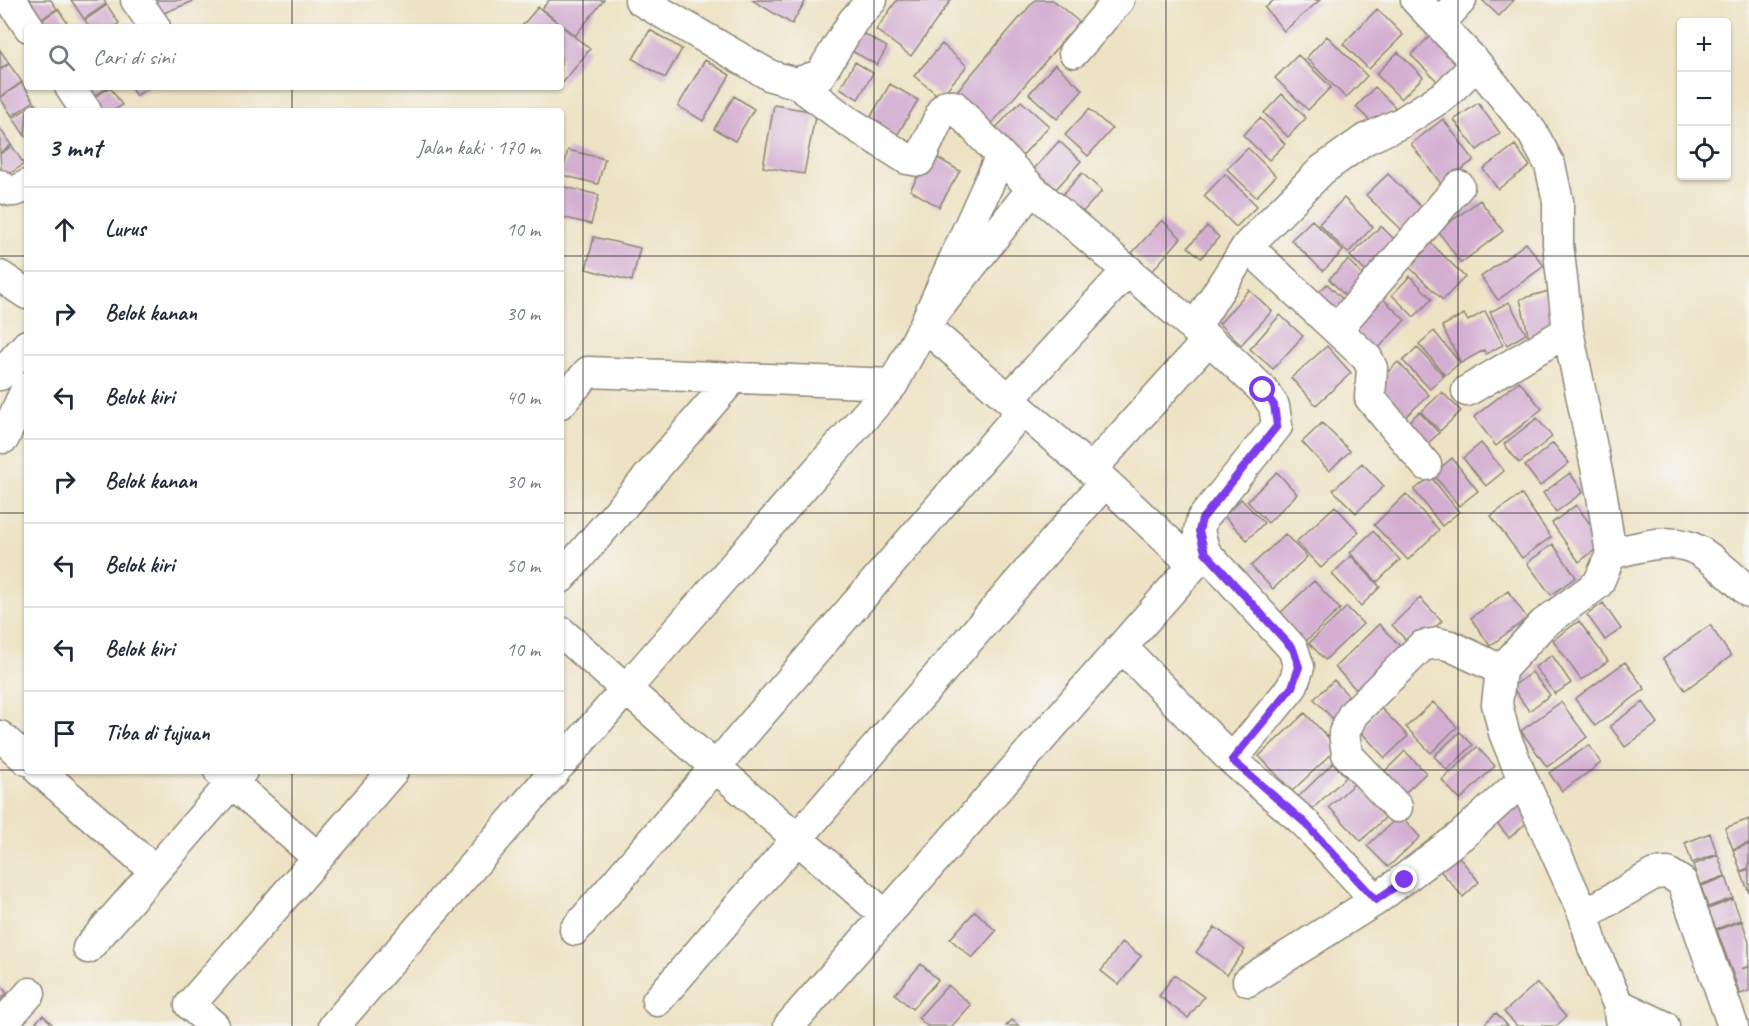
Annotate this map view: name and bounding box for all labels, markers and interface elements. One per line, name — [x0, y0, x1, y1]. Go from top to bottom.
map controls — [1677, 18, 1731, 180]
button: + — [1677, 18, 1731, 72]
search box — [24, 24, 564, 90]
icon: search — [45, 41, 78, 74]
text: Cari di sini — [93, 43, 174, 71]
button: − — [1677, 72, 1731, 126]
button: locate — [1677, 126, 1731, 180]
text: 3 mnt — [48, 131, 101, 164]
text: Jalan kaki · 170 m — [417, 135, 540, 160]
icon: ahead — [48, 213, 81, 246]
text: Lurus — [105, 215, 145, 243]
text: 10 m — [506, 217, 540, 242]
icon: right — [48, 297, 81, 330]
text: Belok kanan — [105, 299, 197, 327]
text: 30 m — [506, 301, 540, 326]
route start — [1249, 376, 1275, 402]
icon: left — [48, 381, 81, 414]
text: Belok kiri — [105, 383, 174, 411]
text: 40 m — [506, 385, 540, 410]
icon: right — [48, 465, 81, 498]
text: Belok kanan — [105, 467, 197, 495]
text: 30 m — [506, 469, 540, 494]
icon: left — [48, 549, 81, 582]
text: Belok kiri — [105, 551, 174, 579]
text: 50 m — [506, 553, 540, 578]
icon: left — [48, 633, 81, 666]
text: Belok kiri — [105, 635, 174, 663]
text: 10 m — [506, 637, 540, 662]
icon: arrive — [48, 717, 81, 750]
text: Tiba di tujuan — [105, 719, 210, 747]
route end — [1391, 866, 1417, 892]

